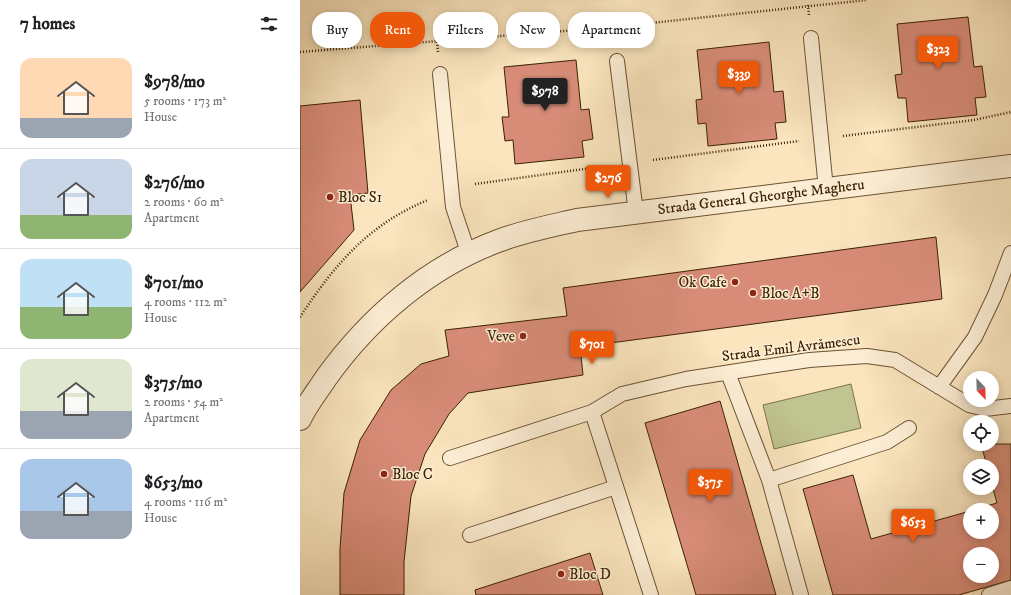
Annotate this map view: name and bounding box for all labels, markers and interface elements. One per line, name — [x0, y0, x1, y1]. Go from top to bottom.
chip: Buy — [312, 12, 362, 48]
chip: Rent — [370, 12, 425, 48]
chip: Filters — [433, 12, 498, 48]
chip: New — [506, 12, 560, 48]
chip: Apartment — [568, 12, 655, 48]
text: 7 homes — [20, 13, 75, 35]
icon: filters — [258, 13, 280, 35]
pin: $323 — [914, 36, 962, 70]
text: $323 — [926, 41, 950, 57]
pin: $339 — [715, 61, 763, 95]
text: $339 — [727, 66, 751, 82]
text: $978/mo — [144, 71, 205, 93]
icon: home — [52, 74, 100, 122]
pin: $978 — [521, 78, 569, 112]
text: $978 — [532, 83, 558, 99]
text: 5 rooms · 173 m² — [144, 93, 226, 109]
text: House — [144, 109, 177, 125]
pin: $276 — [584, 165, 632, 199]
text: $276 — [595, 170, 621, 186]
text: $276/mo — [144, 172, 205, 194]
icon: home — [52, 175, 100, 223]
street label: Strada General Gheorghe Magheru — [657, 175, 865, 219]
place label: Bloc S1 — [338, 188, 382, 207]
marker: Bloc S1 — [325, 192, 335, 202]
text: 2 rooms · 60 m² — [144, 194, 224, 210]
text: Apartment — [144, 210, 199, 226]
text: $701/mo — [144, 272, 203, 294]
place label: Ok Cafe — [679, 273, 727, 292]
icon: home — [52, 275, 100, 323]
marker: Ok Cafe — [730, 277, 740, 287]
place label: Bloc A+B — [761, 284, 819, 303]
marker: Bloc A+B — [748, 288, 758, 298]
text: 4 rooms · 112 m² — [144, 294, 227, 310]
text: House — [144, 310, 177, 326]
place label: Veve — [486, 327, 515, 346]
street label: Strada Emil Avrămescu — [721, 330, 861, 366]
marker: Veve — [518, 331, 528, 341]
pin: $701 — [568, 331, 616, 365]
text: $701 — [579, 336, 605, 352]
north arrow — [963, 371, 999, 407]
map controls — [963, 371, 999, 583]
text: $375/mo — [144, 372, 202, 394]
icon: home — [52, 375, 100, 423]
text: 2 rooms · 54 m² — [144, 394, 223, 410]
text: Apartment — [144, 410, 199, 426]
button: locate — [963, 415, 999, 451]
button: layers — [963, 459, 999, 495]
place label: Bloc C — [392, 465, 433, 484]
marker: Bloc C — [379, 469, 389, 479]
pin: $375 — [686, 469, 734, 503]
text: $653/mo — [144, 472, 203, 494]
text: $375 — [697, 474, 723, 490]
icon: home — [52, 475, 100, 523]
text: 4 rooms · 116 m² — [144, 494, 227, 510]
button: + — [963, 503, 999, 539]
pin: $653 — [889, 509, 937, 543]
text: House — [144, 510, 177, 526]
text: $653 — [900, 514, 926, 530]
button: − — [963, 547, 999, 583]
place label: Bloc D — [569, 565, 611, 584]
marker: Bloc D — [556, 569, 566, 579]

